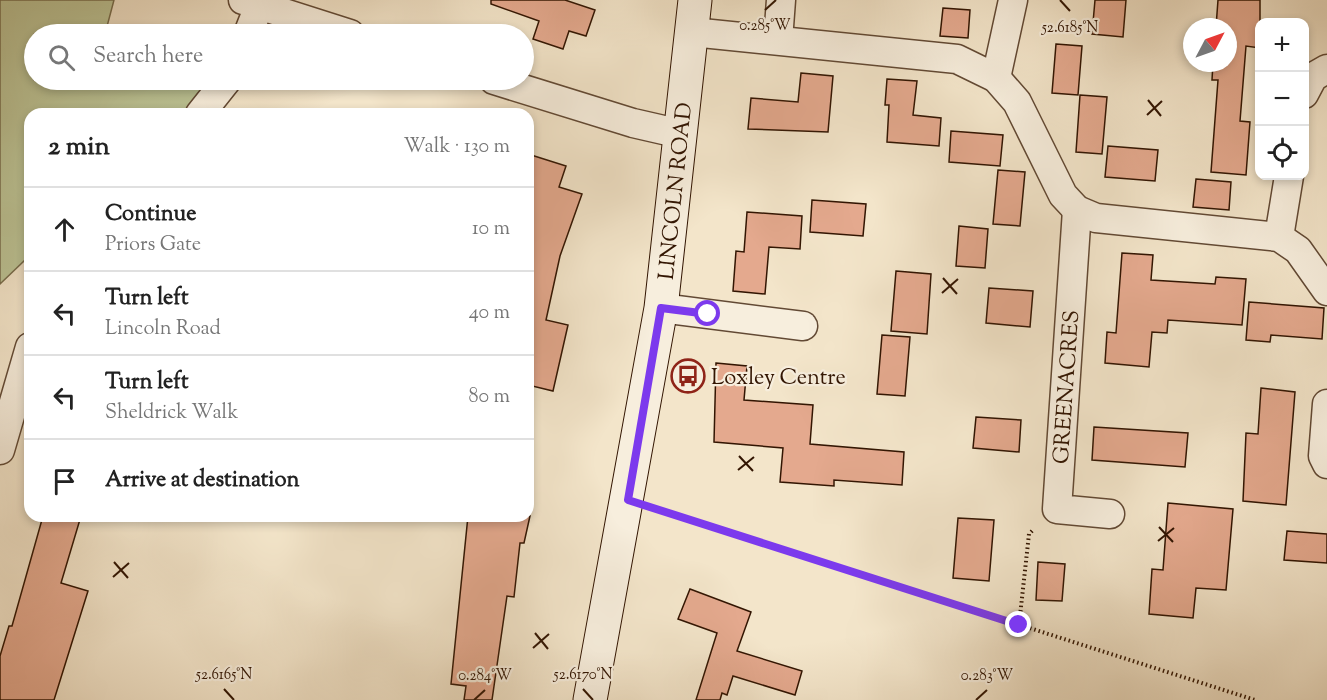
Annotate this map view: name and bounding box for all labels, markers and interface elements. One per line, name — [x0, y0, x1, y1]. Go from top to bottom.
text: 0.285°W — [739, 16, 791, 37]
text: 52.6185°N — [1041, 18, 1098, 39]
north arrow — [1183, 18, 1237, 72]
map controls — [1255, 18, 1309, 180]
button: + — [1255, 18, 1309, 72]
search box — [24, 24, 534, 90]
icon: search — [45, 41, 78, 74]
text: Search here — [93, 41, 203, 73]
button: − — [1255, 72, 1309, 126]
street label: LINCOLN ROAD — [652, 101, 702, 282]
button: locate — [1255, 126, 1309, 180]
text: 2 min — [48, 129, 110, 166]
text: Walk · 130 m — [403, 133, 510, 162]
text: Continue — [105, 199, 196, 231]
icon: ahead — [48, 213, 81, 246]
text: 10 m — [472, 215, 510, 244]
text: Priors Gate — [105, 231, 201, 260]
text: Turn left — [105, 283, 188, 315]
icon: left — [48, 297, 81, 330]
text: 40 m — [469, 299, 510, 328]
route start — [694, 300, 720, 326]
street label: GREENACRES — [1047, 309, 1089, 465]
text: Lincoln Road — [105, 315, 221, 344]
bus stop icon: Loxley Centre — [670, 358, 706, 394]
place label: Loxley Centre — [711, 363, 846, 395]
text: Turn left — [105, 367, 188, 399]
icon: left — [48, 381, 81, 414]
text: 80 m — [469, 383, 510, 412]
text: Sheldrick Walk — [105, 399, 238, 428]
icon: arrive — [48, 465, 81, 498]
text: Arrive at destination — [105, 465, 300, 497]
route end — [1005, 611, 1031, 637]
text: 52.6165°N — [195, 665, 252, 686]
text: 52.6170°N — [553, 665, 612, 686]
text: 0.284°W — [458, 666, 512, 687]
text: 0.283°W — [961, 666, 1013, 687]

